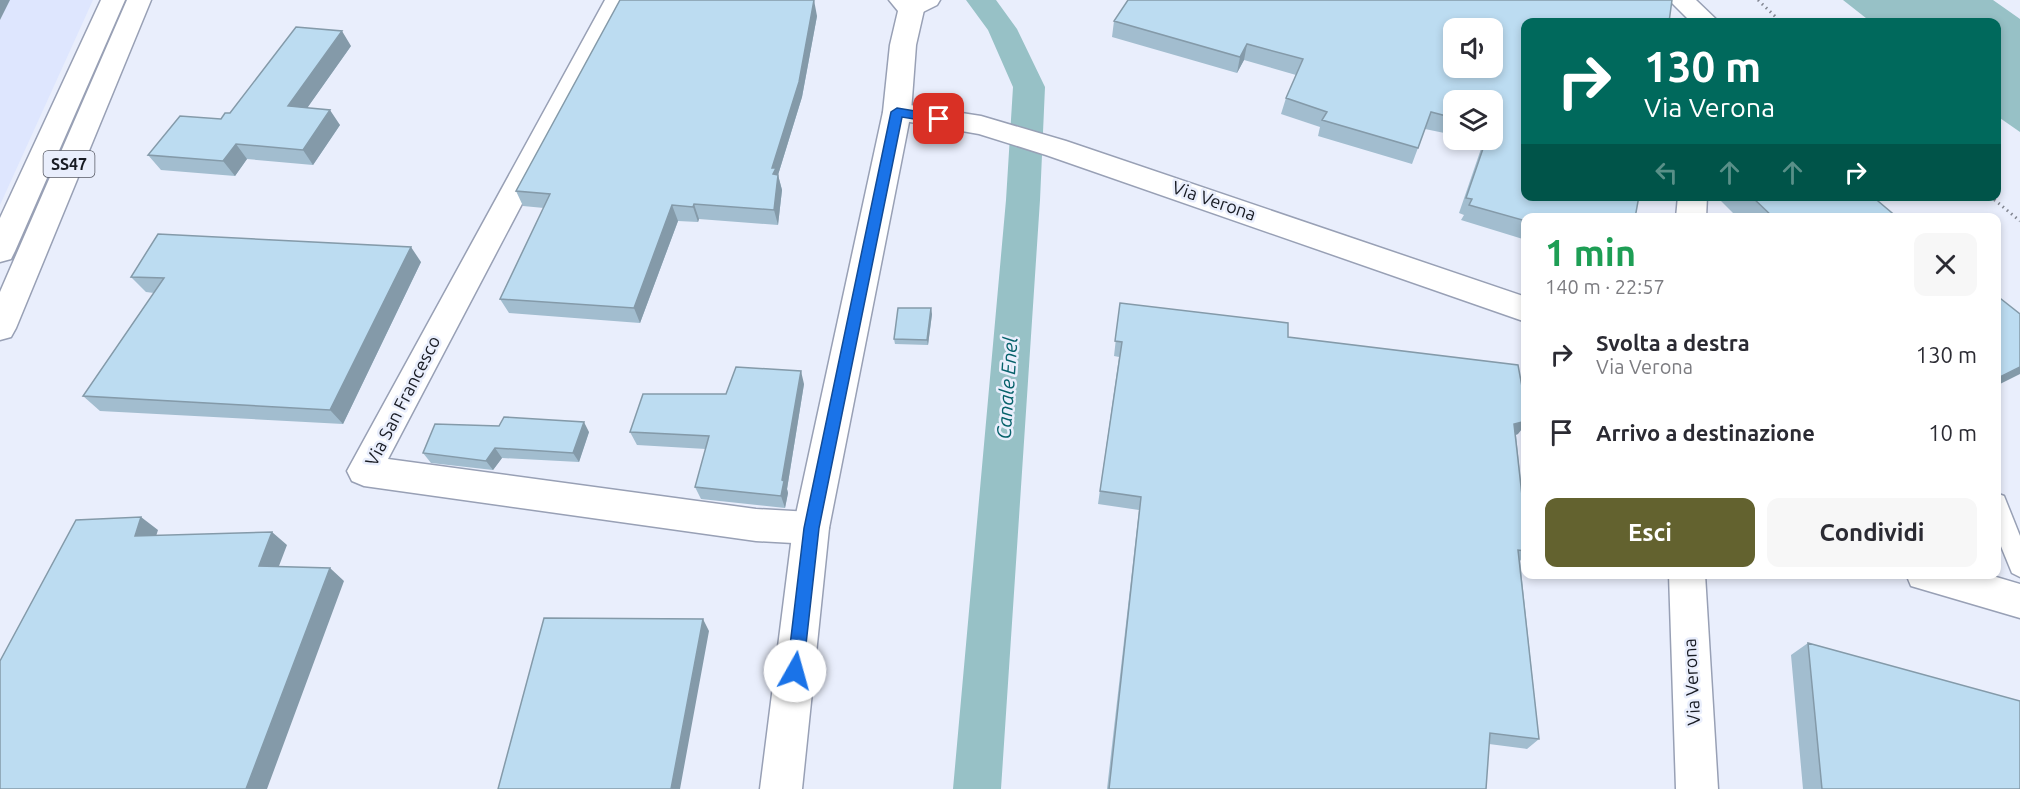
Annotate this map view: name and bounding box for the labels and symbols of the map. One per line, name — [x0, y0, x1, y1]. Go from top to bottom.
pin — [913, 93, 964, 144]
road number: SS47 — [44, 151, 94, 177]
street label: Via Verona — [1170, 176, 1259, 224]
street label: Via San Francesco — [361, 332, 444, 469]
water label: Canale Enel — [991, 336, 1022, 440]
street label: Via Verona — [1679, 638, 1703, 726]
position arrow — [763, 639, 827, 703]

